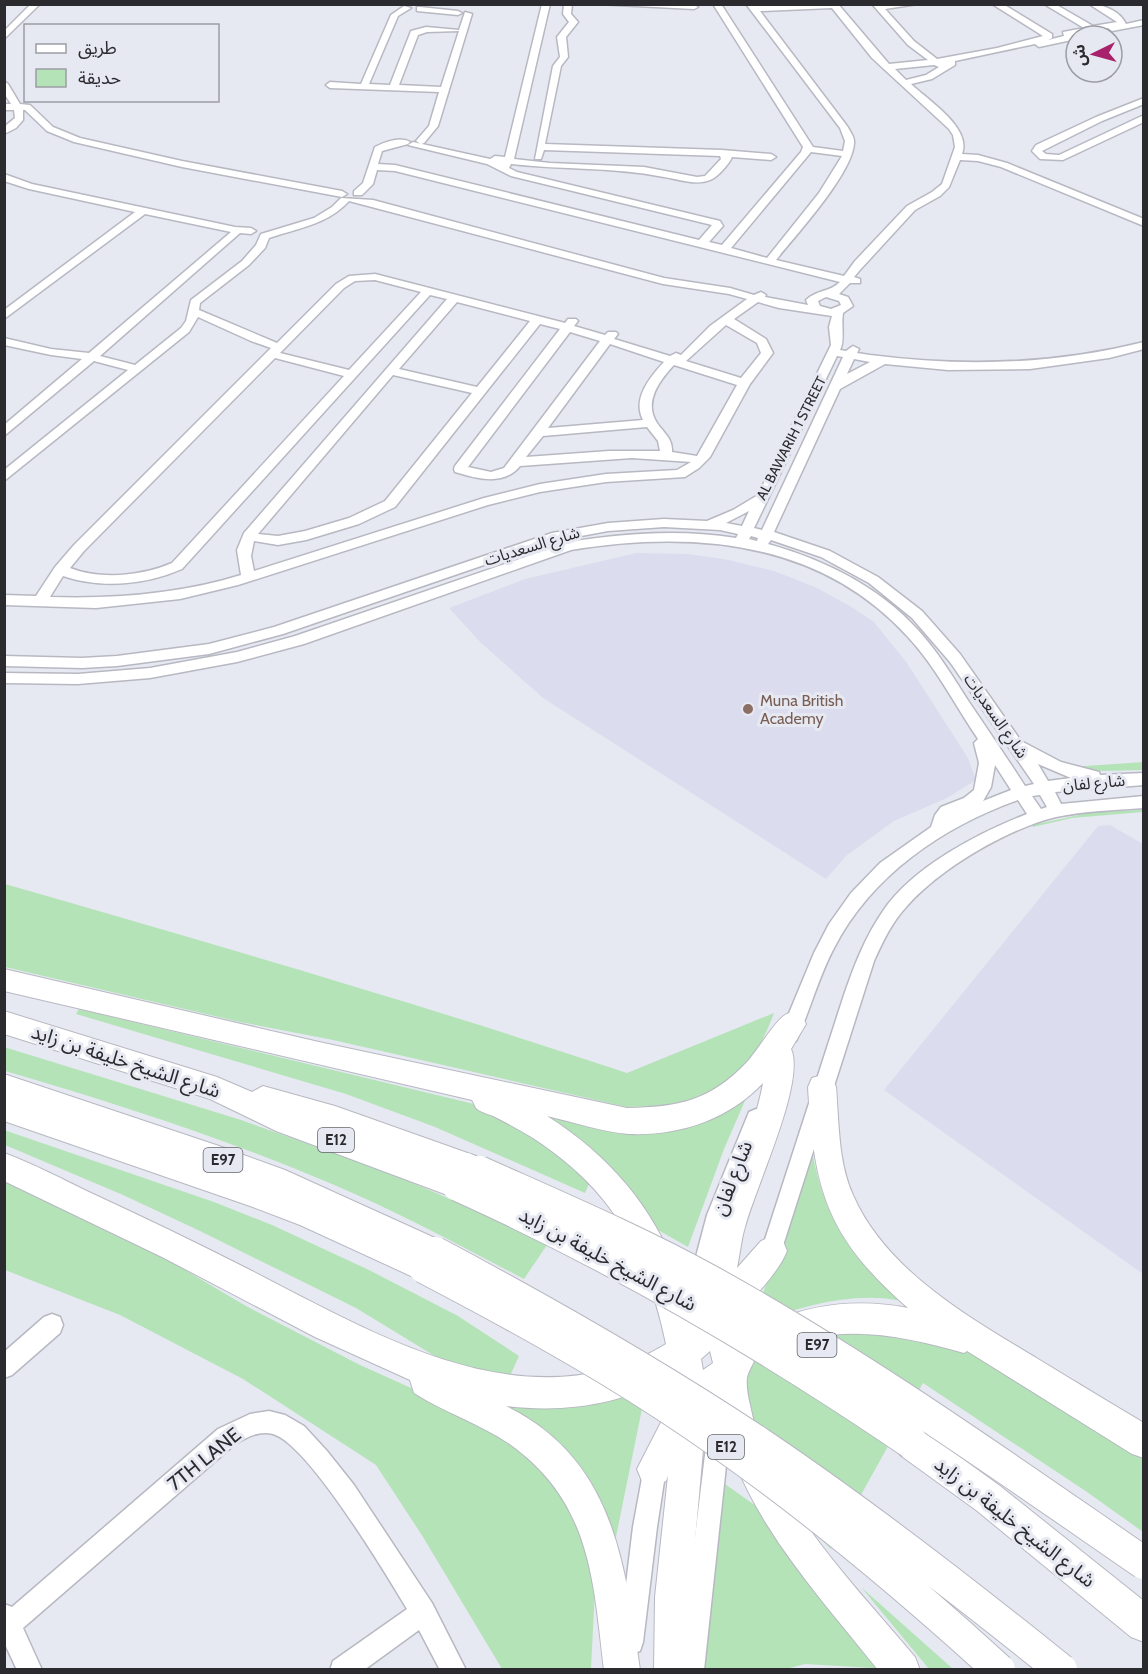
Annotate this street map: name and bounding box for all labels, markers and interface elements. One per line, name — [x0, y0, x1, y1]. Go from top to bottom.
legend — [24, 24, 219, 102]
north arrow — [1064, 24, 1124, 84]
text: طريق — [78, 37, 117, 59]
text: ش — [1069, 43, 1090, 67]
text: حديقة — [78, 67, 121, 89]
street label: AL BAWARIH 1 STREET — [752, 373, 830, 503]
street label: شارع السعديات — [482, 523, 583, 572]
street label: شارع السعديات — [958, 670, 1032, 764]
place label: Muna British Academy — [760, 691, 843, 728]
marker: Muna British Academy — [741, 702, 755, 716]
street label: شارع لفان — [1062, 771, 1126, 798]
street label: شارع الشيخ خليفة بن زايد — [27, 1019, 224, 1106]
road number: E12 — [318, 1128, 354, 1152]
street label: شارع لفان — [707, 1137, 760, 1220]
road number: E97 — [204, 1148, 242, 1172]
street label: شارع الشيخ خليفة بن زايد — [514, 1202, 701, 1319]
road number: E97 — [798, 1333, 836, 1357]
street label: 7TH LANE — [163, 1422, 245, 1496]
road number: E12 — [708, 1435, 744, 1459]
street label: شارع الشيخ خليفة بن زايد — [928, 1452, 1100, 1595]

